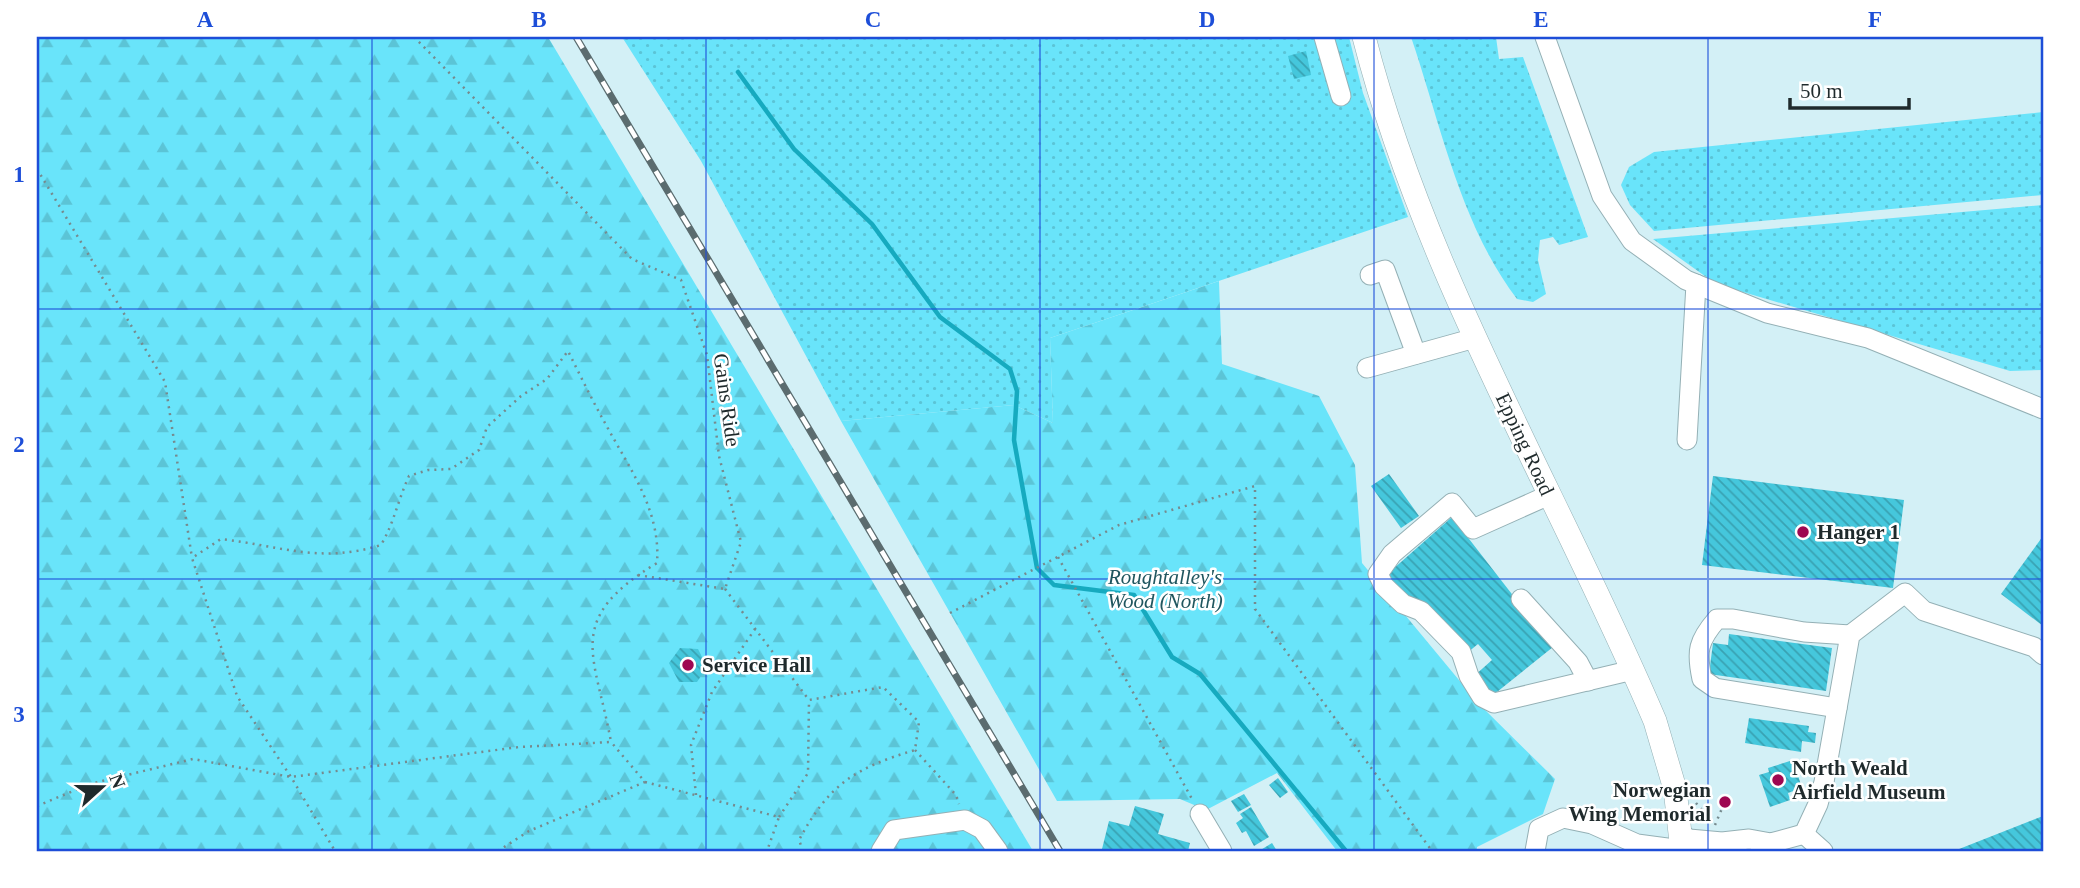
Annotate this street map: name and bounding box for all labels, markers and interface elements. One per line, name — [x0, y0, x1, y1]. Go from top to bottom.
text: A — [197, 7, 214, 32]
text: B — [531, 7, 547, 32]
text: C — [865, 7, 881, 32]
text: D — [1199, 7, 1215, 32]
text: E — [1533, 7, 1549, 32]
text: F — [1868, 7, 1882, 32]
scale bar — [1790, 66, 1909, 110]
text: 50 m — [1800, 79, 1843, 103]
text: 1 — [13, 162, 25, 187]
street label: Gains Ride — [709, 352, 745, 448]
street label: Epping Road — [1491, 389, 1559, 499]
text: 2 — [13, 432, 25, 457]
place label: Hanger 1 — [1817, 520, 1900, 544]
marker: Hanger 1 — [1795, 524, 1811, 540]
park label: Roughtalley's Wood (North) — [1107, 565, 1223, 613]
place label: Service Hall — [702, 653, 811, 677]
marker: Service Hall — [680, 657, 696, 673]
text: 3 — [13, 702, 25, 727]
north arrow — [66, 752, 136, 822]
place label: North Weald Airfield Museum — [1792, 756, 1946, 804]
text: N — [105, 771, 130, 792]
marker: North Weald Airfield Museum — [1770, 772, 1786, 788]
place label: Norwegian Wing Memorial — [1568, 778, 1711, 826]
marker: Norwegian Wing Memorial — [1717, 794, 1733, 810]

